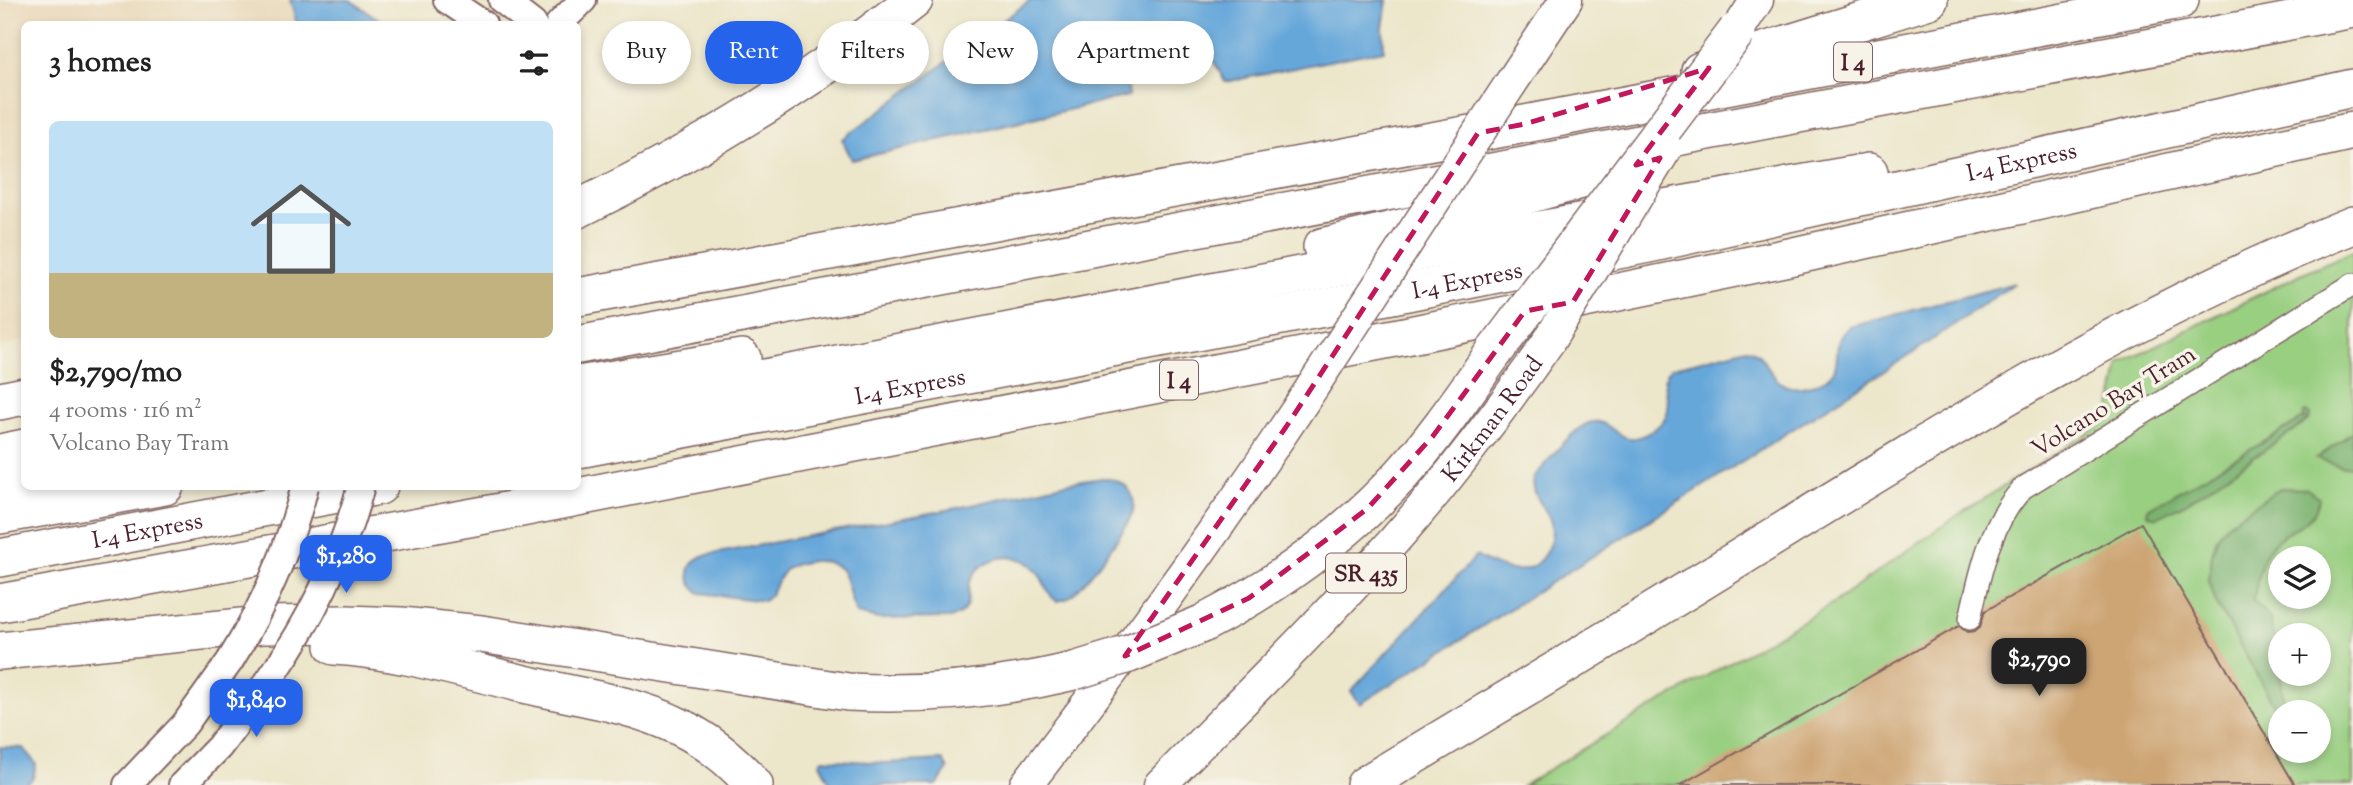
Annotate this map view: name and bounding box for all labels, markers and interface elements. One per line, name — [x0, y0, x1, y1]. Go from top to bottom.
chip: Buy — [602, 21, 691, 84]
chip: Rent — [705, 21, 803, 84]
chip: Filters — [817, 21, 929, 84]
chip: New — [943, 21, 1038, 84]
chip: Apartment — [1052, 21, 1214, 84]
text: 3 homes — [49, 42, 152, 85]
road number: I 4 — [1834, 43, 1872, 82]
icon: filters — [515, 44, 553, 82]
street label: I-4 Express — [1964, 135, 2080, 192]
icon: home — [238, 166, 364, 292]
street label: I-4 Express — [1409, 254, 1526, 310]
street label: Volcano Bay Tram — [2025, 338, 2203, 467]
street label: Kirkman Road — [1435, 349, 1553, 490]
text: $2,790/mo — [49, 352, 182, 395]
road number: I 4 — [1160, 360, 1198, 400]
street label: I-4 Express — [852, 361, 969, 415]
text: 4 rooms · 116 m² — [49, 395, 202, 428]
text: Volcano Bay Tram — [49, 428, 229, 461]
street label: I-4 Express — [90, 505, 206, 559]
pin: $1,280 — [289, 536, 403, 595]
text: $1,280 — [316, 541, 376, 574]
map controls — [2268, 546, 2331, 763]
button: layers — [2268, 546, 2331, 609]
road number: SR 435 — [1326, 554, 1406, 593]
button: + — [2268, 623, 2331, 686]
pin: $2,790 — [1982, 638, 2096, 698]
text: $2,790 — [2007, 644, 2071, 677]
pin: $1,840 — [199, 680, 313, 739]
text: $1,840 — [226, 685, 286, 718]
button: − — [2268, 700, 2331, 763]

